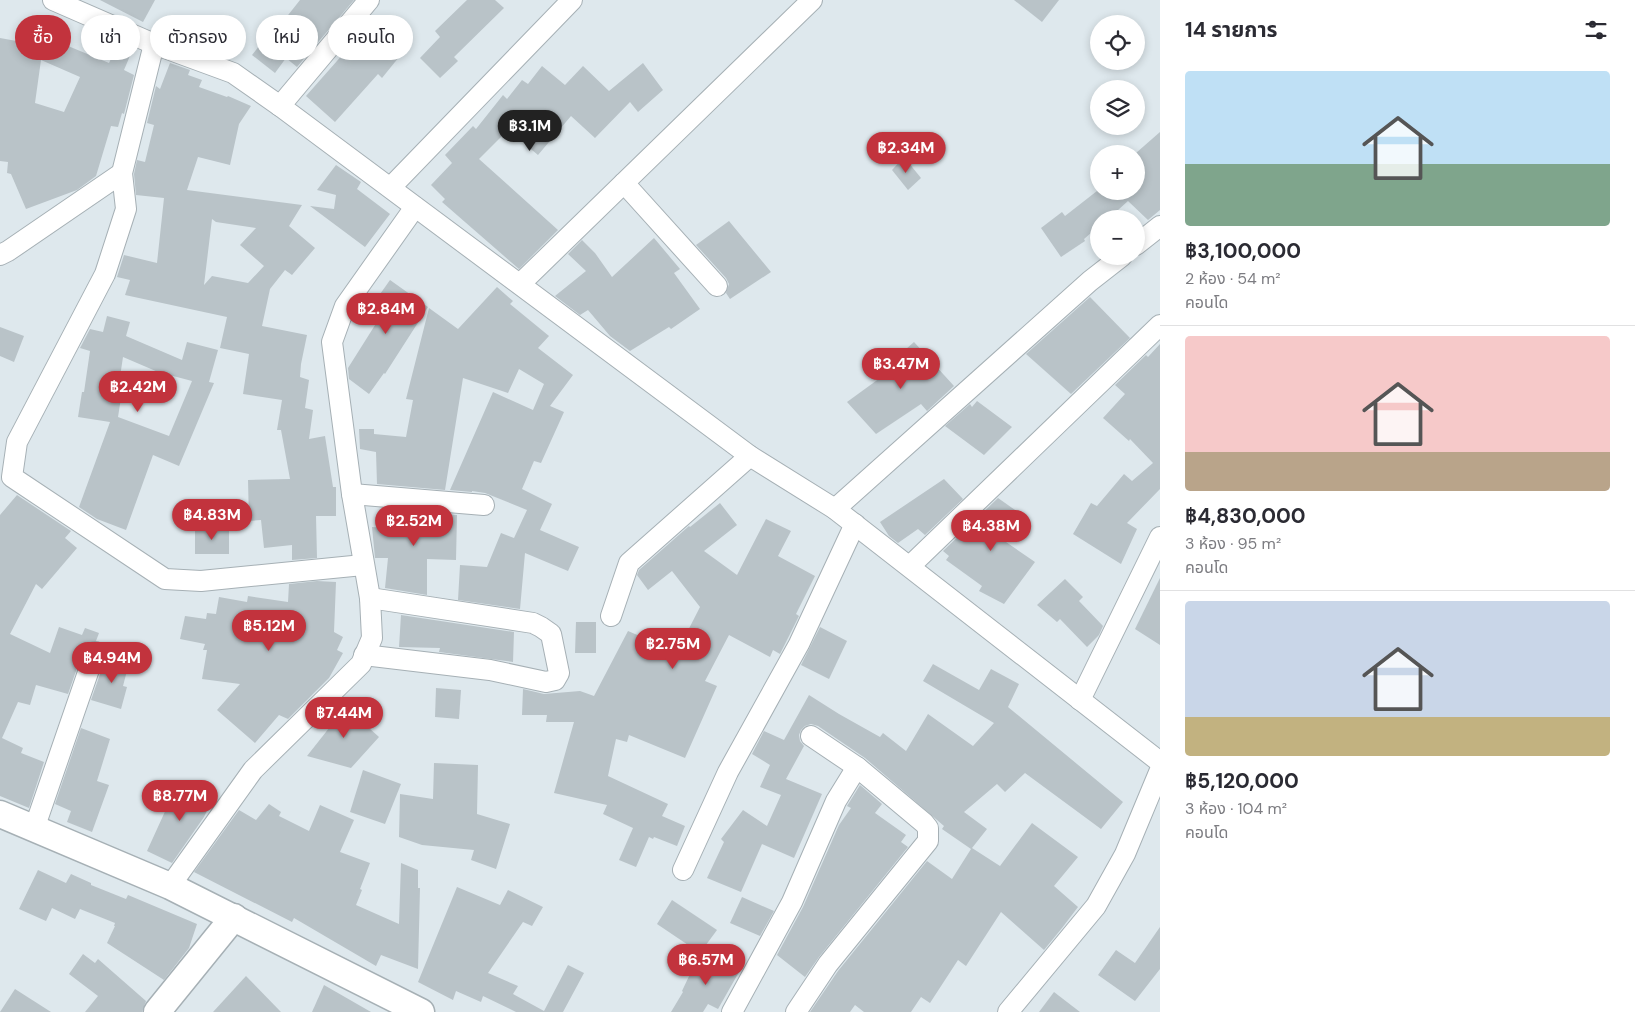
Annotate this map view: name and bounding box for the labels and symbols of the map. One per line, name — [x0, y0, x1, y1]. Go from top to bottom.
pin: ฿3.1M — [495, 110, 565, 152]
pin: ฿2.34M — [865, 132, 947, 174]
pin: ฿2.84M — [345, 292, 427, 335]
pin: ฿3.47M — [860, 348, 942, 390]
pin: ฿2.42M — [97, 370, 179, 413]
pin: ฿4.83M — [171, 498, 253, 541]
pin: ฿2.52M — [373, 504, 455, 547]
pin: ฿4.38M — [950, 510, 1032, 552]
pin: ฿5.12M — [228, 610, 310, 652]
pin: ฿2.75M — [632, 628, 714, 670]
pin: ฿4.94M — [71, 642, 153, 684]
pin: ฿7.44M — [303, 696, 385, 739]
pin: ฿8.77M — [139, 780, 221, 822]
pin: ฿6.57M — [665, 944, 747, 986]

